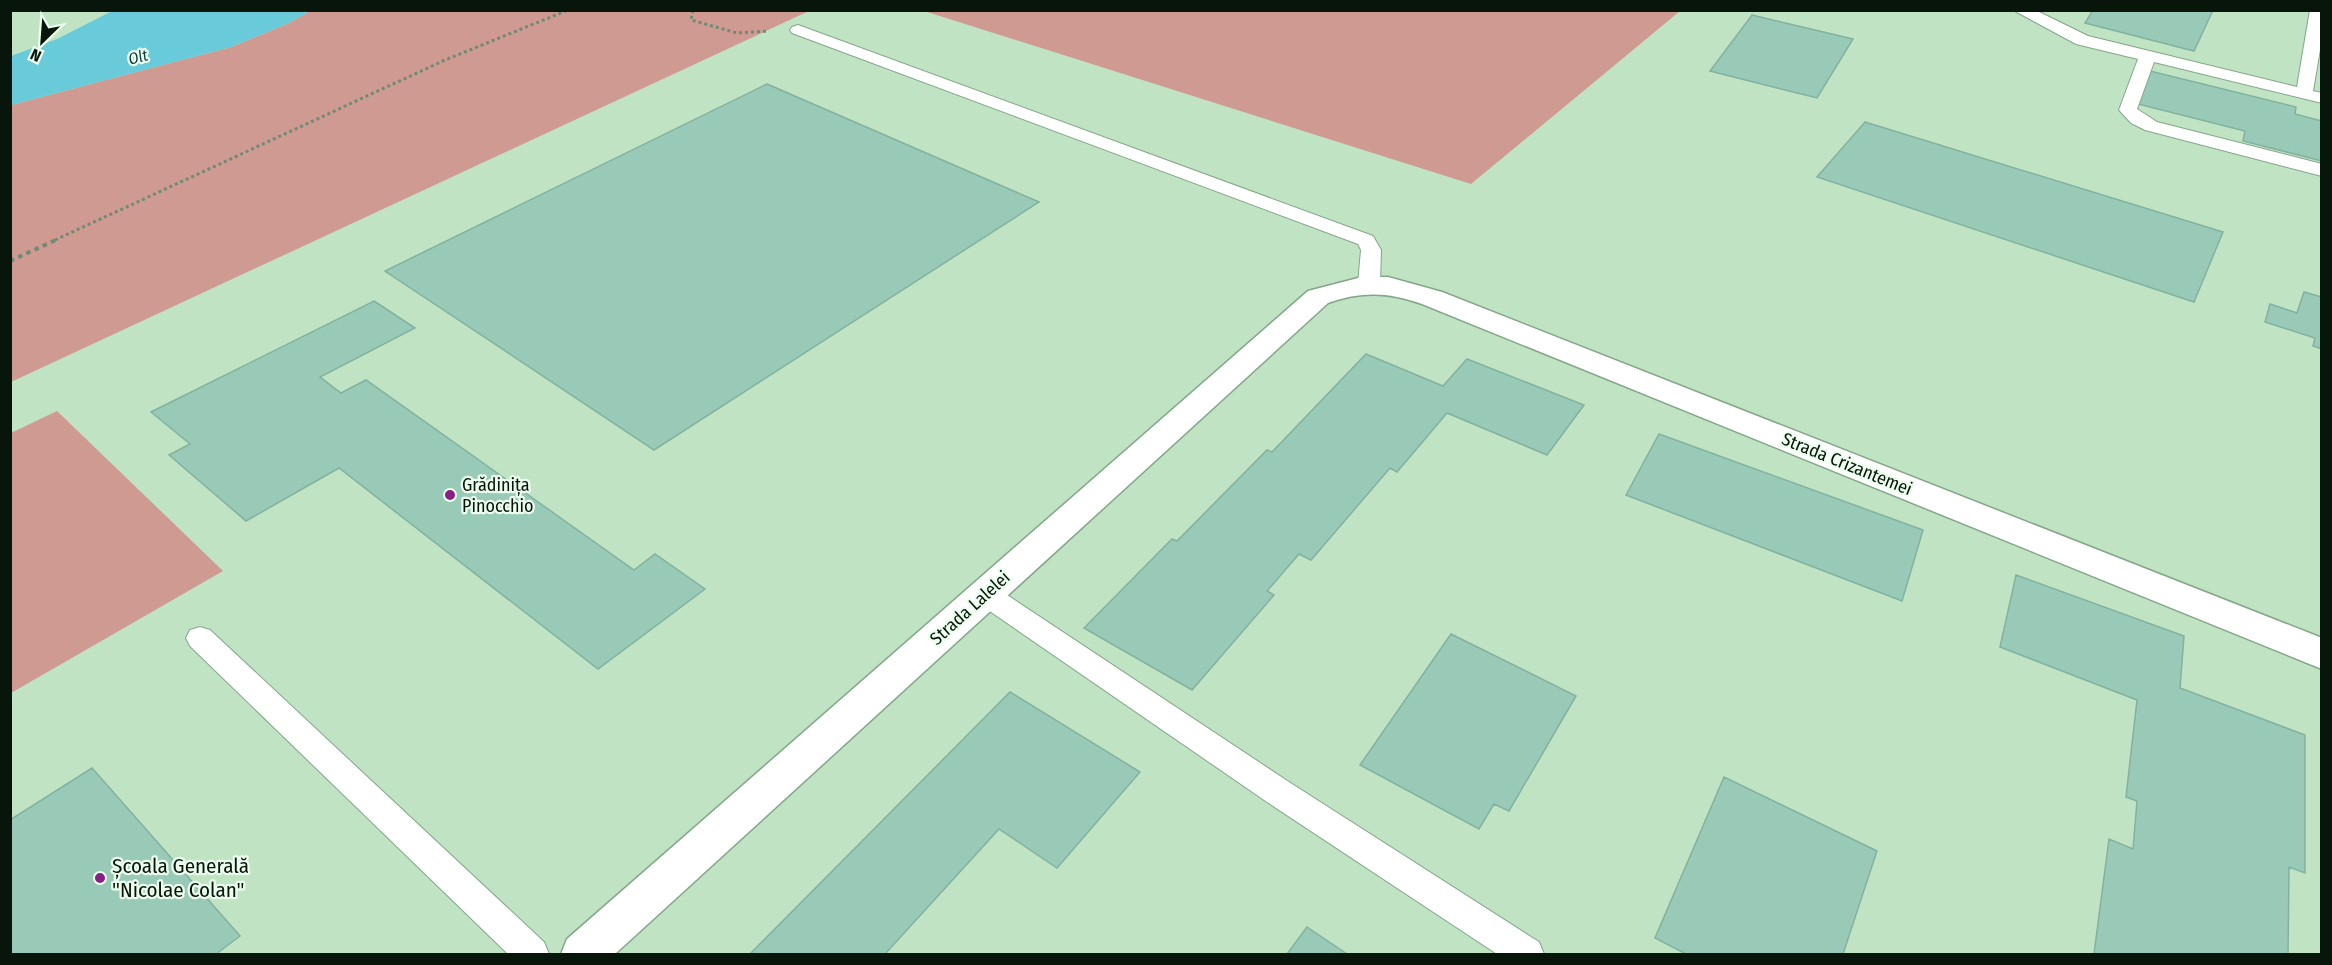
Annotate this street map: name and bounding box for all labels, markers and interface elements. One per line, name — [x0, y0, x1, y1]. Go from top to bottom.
north arrow — [12, 12, 72, 72]
text: N — [28, 45, 44, 66]
water label: Olt — [126, 45, 151, 69]
street label: Strada Crizantemei — [1779, 428, 1915, 500]
place label: Grădinița Pinocchio — [462, 474, 533, 517]
marker: Grădinița Pinocchio — [443, 488, 457, 502]
street label: Strada Lalelei — [925, 566, 1015, 650]
place label: Școala Generală "Nicolae Colan" — [112, 853, 249, 903]
marker: Școala Generală "Nicolae Colan" — [93, 871, 107, 885]

